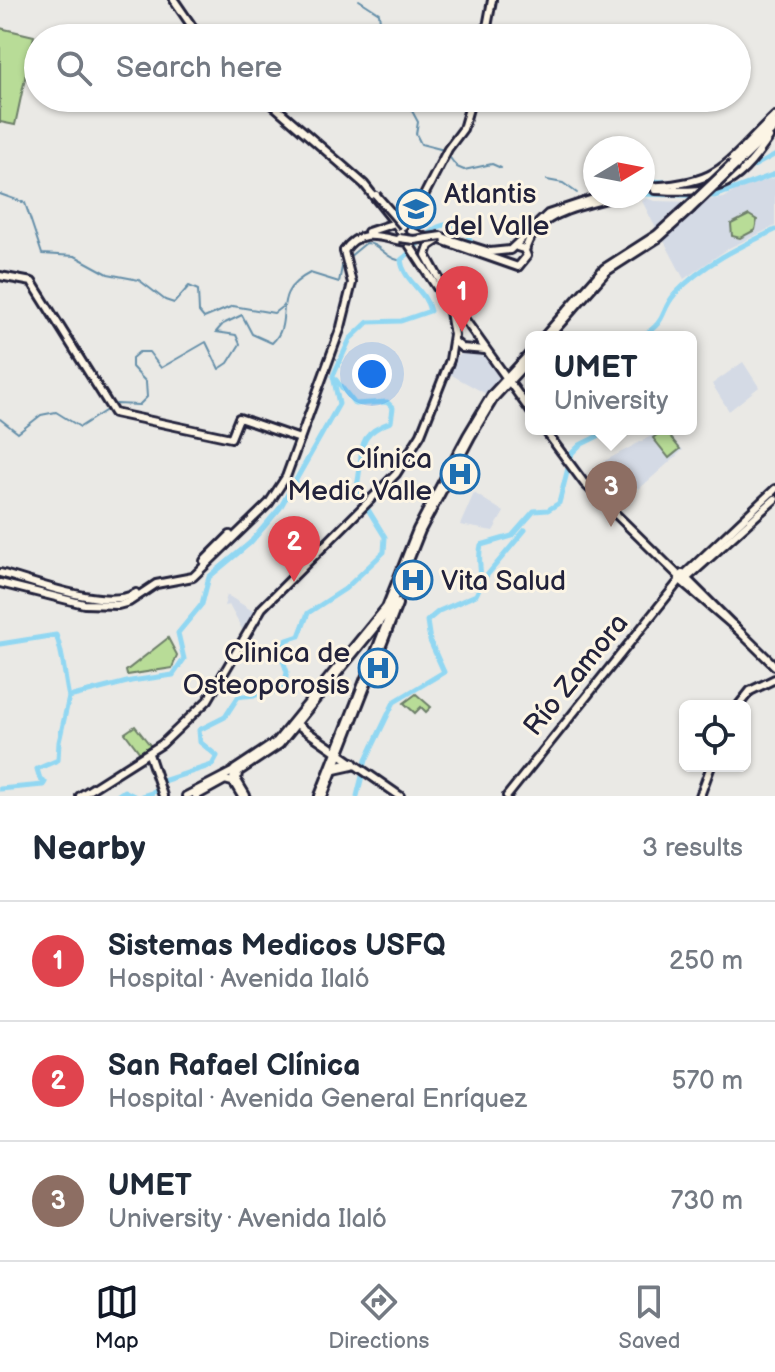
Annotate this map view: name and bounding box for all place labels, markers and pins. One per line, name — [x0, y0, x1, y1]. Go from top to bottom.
place label: Atlantis del Valle — [444, 178, 549, 243]
school or university icon: Atlantis del Valle — [395, 188, 437, 230]
pin: 1 — [436, 266, 488, 332]
place label: Clínica Medic Valle — [287, 443, 432, 508]
hospital icon: Clínica Medic Valle — [439, 453, 481, 495]
pin: 3 — [585, 461, 637, 527]
pin: 2 — [268, 516, 320, 582]
hospital icon: Vita Salud — [392, 559, 434, 601]
place label: Vita Salud — [441, 565, 566, 598]
place label: Clinica de Osteoporosis — [183, 637, 350, 702]
hospital icon: Clinica de Osteoporosis — [357, 647, 399, 689]

